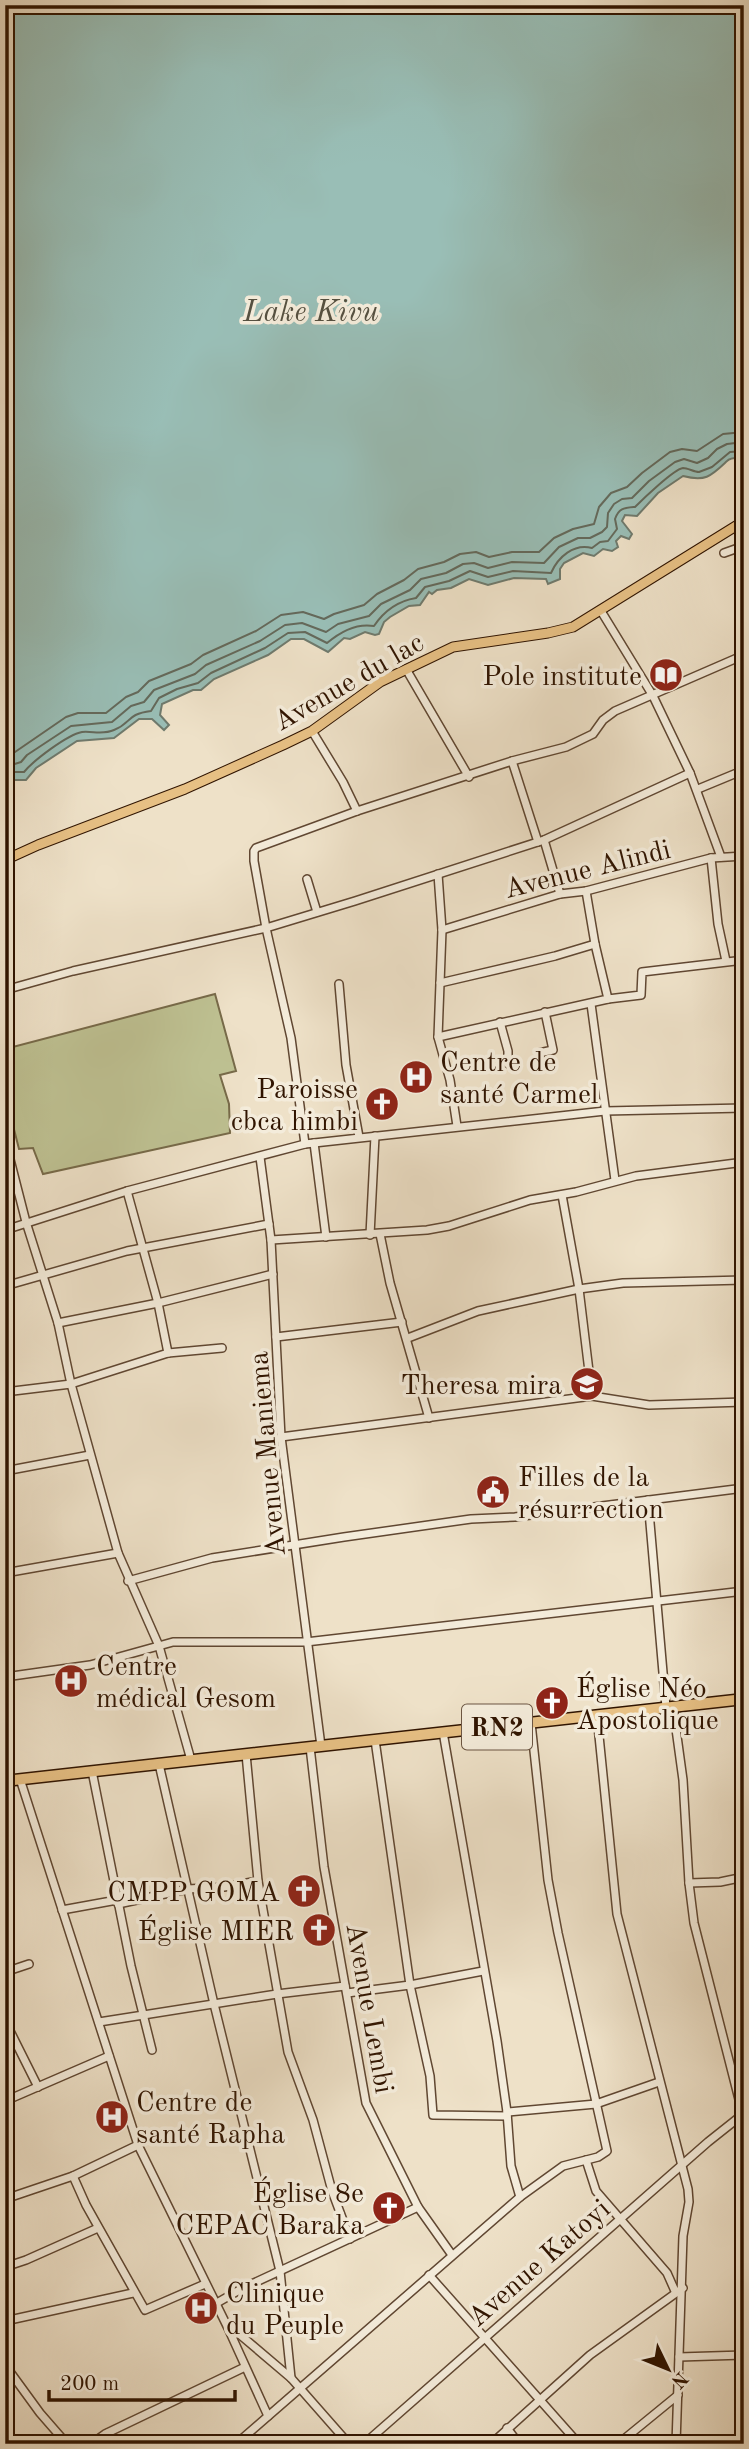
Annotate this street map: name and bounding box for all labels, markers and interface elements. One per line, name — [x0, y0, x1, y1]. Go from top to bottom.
water label: Lake Kivu — [242, 298, 379, 328]
street label: Avenue du lac — [270, 630, 429, 738]
library icon: Pole institute — [647, 656, 685, 694]
place label: Pole institute — [483, 664, 642, 692]
street label: Avenue Alindi — [502, 837, 674, 905]
place label: Centre de santé Carmel — [440, 1050, 598, 1110]
hospital icon: Centre de santé Carmel — [397, 1058, 435, 1096]
place label: Paroisse cbca himbi — [231, 1077, 358, 1137]
church icon: Paroisse cbca himbi — [363, 1085, 401, 1123]
street label: Avenue Maniema — [246, 1350, 292, 1557]
school or university icon: Theresa mira — [568, 1365, 606, 1403]
place label: Theresa mira — [401, 1373, 562, 1401]
place label: Filles de la résurrection — [518, 1465, 664, 1525]
public building icon: Filles de la résurrection — [474, 1473, 512, 1511]
place label: Centre médical Gesom — [96, 1654, 276, 1714]
hospital icon: Centre médical Gesom — [52, 1662, 90, 1700]
place label: Église Néo Apostolique — [576, 1671, 719, 1736]
church icon: Église Néo Apostolique — [533, 1684, 571, 1722]
road number: RN2 — [462, 1704, 532, 1750]
church icon: CMPP GOMA — [285, 1872, 323, 1910]
place label: CMPP GOMA — [107, 1880, 280, 1908]
church icon: Église MIER — [300, 1911, 338, 1949]
place label: Église MIER — [138, 1914, 294, 1947]
street label: Avenue Lembi — [339, 1921, 397, 2096]
place label: Centre de santé Rapha — [136, 2090, 285, 2150]
hospital icon: Centre de santé Rapha — [93, 2098, 131, 2136]
place label: Église 8e CEPAC Baraka — [175, 2176, 364, 2241]
church icon: Église 8e CEPAC Baraka — [370, 2189, 408, 2227]
street label: Avenue Katoyi — [464, 2195, 616, 2333]
place label: Clinique du Peuple — [226, 2281, 344, 2341]
hospital icon: Clinique du Peuple — [182, 2289, 220, 2327]
north arrow — [634, 2334, 704, 2404]
scale bar — [49, 2358, 234, 2402]
text: N — [666, 2367, 691, 2391]
text: 200 m — [60, 2374, 119, 2395]

